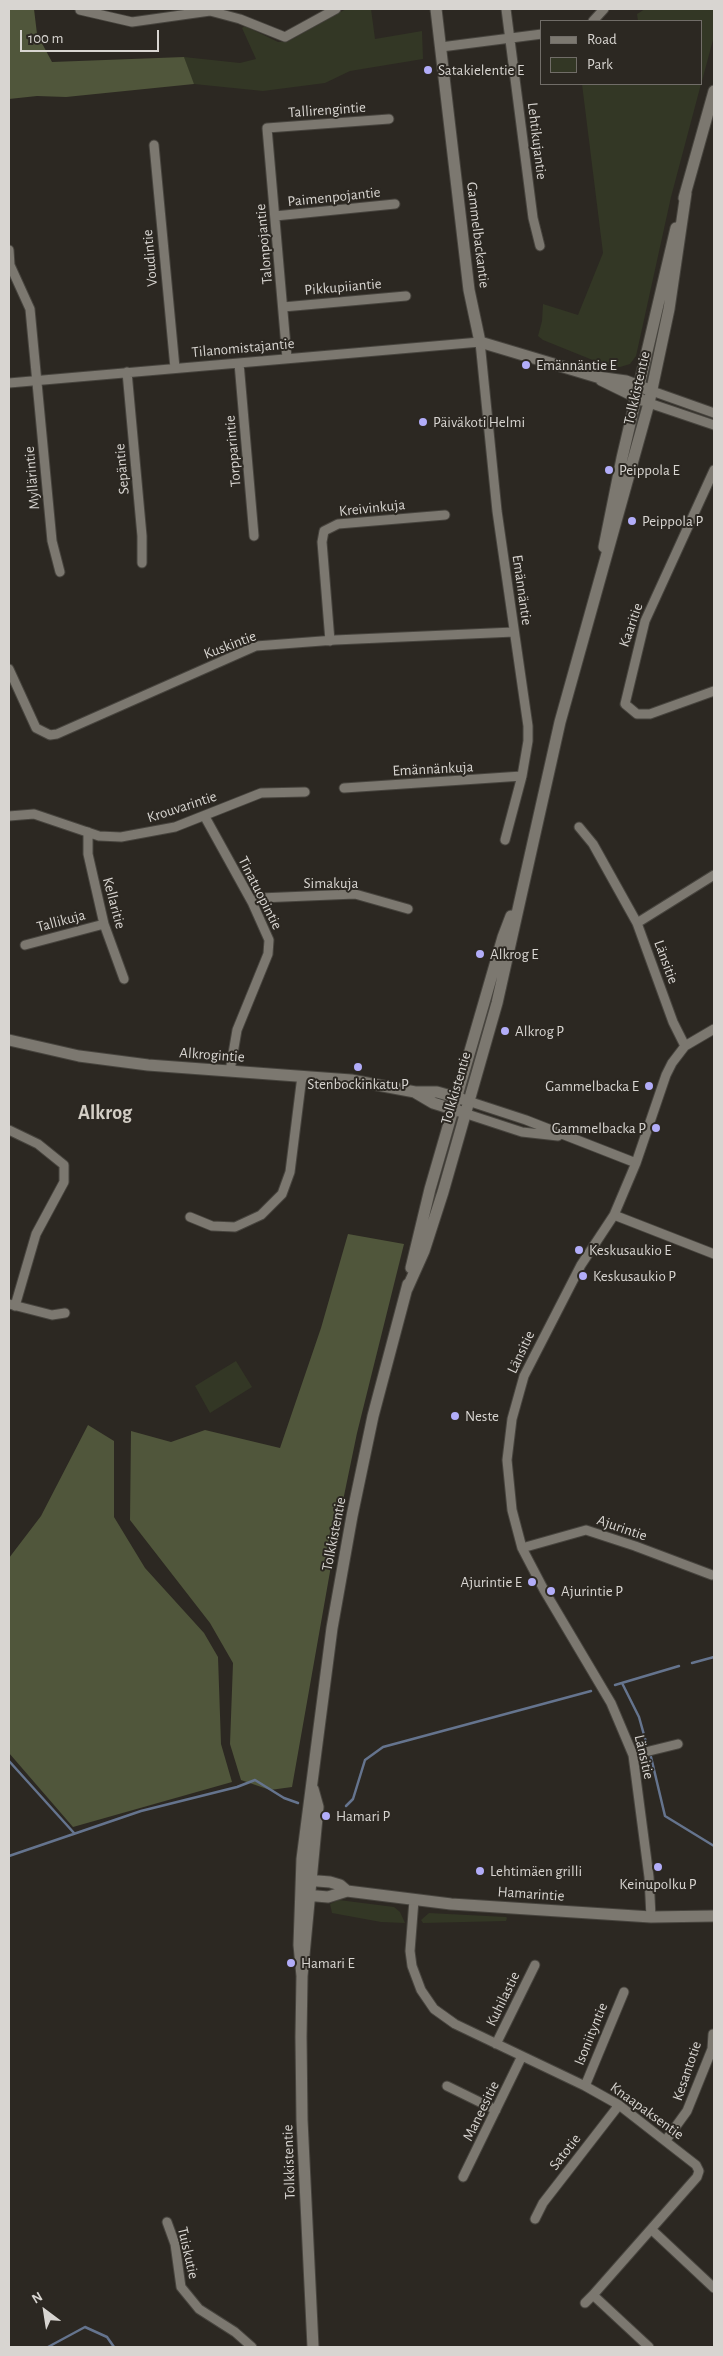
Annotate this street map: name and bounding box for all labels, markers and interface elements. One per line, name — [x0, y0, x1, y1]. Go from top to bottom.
scale bar — [22, 20, 161, 52]
legend — [540, 20, 703, 85]
text: 100 m — [28, 31, 63, 46]
text: Road — [587, 32, 617, 47]
text: Park — [587, 57, 613, 72]
place label: Satakielentie E — [438, 61, 524, 79]
marker: Satakielentie E — [422, 64, 434, 76]
street label: Tallirengintie — [288, 98, 366, 122]
street label: Lehtikujantie — [523, 101, 551, 181]
street label: Gammelbackantie — [463, 181, 493, 289]
street label: Paimenpojantie — [287, 183, 381, 211]
street label: Talonpojantie — [252, 203, 276, 285]
street label: Voudintie — [139, 229, 161, 287]
street label: Pikkupiiantie — [304, 275, 382, 299]
street label: Tilanomistajantie — [191, 335, 295, 361]
street label: Tolkkistentie — [620, 350, 654, 426]
place label: Emännäntie E — [536, 356, 617, 374]
marker: Emännäntie E — [520, 359, 532, 371]
place label: Päiväkoti Helmi — [433, 413, 525, 431]
street label: Torpparintie — [221, 414, 245, 488]
marker: Päiväkoti Helmi — [417, 416, 429, 428]
street label: Sepäntie — [111, 443, 133, 495]
street label: Myllärintie — [20, 445, 44, 511]
place label: Peippola E — [619, 461, 680, 479]
marker: Peippola E — [603, 464, 615, 476]
street label: Kreivinkuja — [338, 496, 406, 520]
place label: Peippola P — [642, 512, 703, 530]
marker: Peippola P — [626, 515, 638, 527]
street label: Emännäntie — [508, 554, 536, 626]
street label: Kaaritie — [615, 601, 647, 649]
street label: Kuskintie — [201, 627, 259, 663]
street label: Emännänkuja — [392, 758, 474, 780]
street label: Krouvarintie — [145, 787, 219, 827]
street label: Tinatuopintie — [234, 853, 286, 933]
street label: Simakuja — [303, 874, 359, 892]
street label: Kellaritie — [98, 875, 130, 931]
street label: Tallikuja — [35, 906, 87, 936]
street label: Länsitie — [650, 938, 682, 986]
place label: Alkrog E — [490, 945, 538, 963]
marker: Alkrog E — [474, 948, 486, 960]
place label: Alkrog P — [515, 1022, 564, 1040]
marker: Alkrog P — [499, 1025, 511, 1037]
street label: Alkrogintie — [179, 1044, 245, 1066]
street label: Tolkkistentie — [437, 1050, 475, 1126]
marker: Stenbockinkatu P — [352, 1061, 364, 1073]
place label: Stenbockinkatu P — [307, 1075, 409, 1093]
place label: Gammelbacka E — [545, 1077, 639, 1095]
marker: Gammelbacka E — [643, 1080, 655, 1092]
district label: Alkrog — [78, 1101, 132, 1125]
place label: Gammelbacka P — [552, 1119, 646, 1137]
marker: Gammelbacka P — [650, 1122, 662, 1134]
place label: Keskusaukio E — [589, 1241, 671, 1259]
marker: Keskusaukio E — [573, 1244, 585, 1256]
place label: Keskusaukio P — [593, 1267, 676, 1285]
marker: Keskusaukio P — [577, 1270, 589, 1282]
street label: Länsitie — [503, 1328, 539, 1376]
place label: Neste — [465, 1407, 499, 1425]
marker: Neste — [449, 1410, 461, 1422]
street label: Tolkkistentie — [318, 1496, 350, 1572]
street label: Ajurintie — [595, 1511, 649, 1545]
place label: Ajurintie E — [461, 1573, 522, 1591]
marker: Ajurintie E — [526, 1576, 538, 1588]
place label: Ajurintie P — [561, 1582, 623, 1600]
marker: Ajurintie P — [545, 1585, 557, 1597]
street label: Länsitie — [630, 1733, 658, 1781]
place label: Hamari P — [336, 1807, 390, 1825]
marker: Hamari P — [320, 1810, 332, 1822]
marker: Keinupolku P — [652, 1861, 664, 1873]
place label: Lehtimäen grilli — [490, 1862, 582, 1880]
marker: Lehtimäen grilli — [474, 1865, 486, 1877]
place label: Keinupolku P — [619, 1875, 697, 1893]
street label: Hamarintie — [497, 1883, 565, 1905]
place label: Hamari E — [301, 1954, 355, 1972]
marker: Hamari E — [285, 1957, 297, 1969]
street label: Kuhilastie — [482, 1969, 524, 2029]
street label: Isoniityntie — [570, 2000, 612, 2068]
street label: Kesantotie — [668, 2039, 706, 2103]
street label: Maneesitie — [459, 2078, 503, 2144]
street label: Knaapaksentie — [607, 2078, 687, 2144]
street label: Tolkkistentie — [279, 2124, 299, 2200]
street label: Satotie — [545, 2130, 585, 2174]
street label: Tuiskutie — [173, 2225, 203, 2281]
north arrow — [20, 2286, 70, 2336]
text: N — [29, 2290, 45, 2307]

